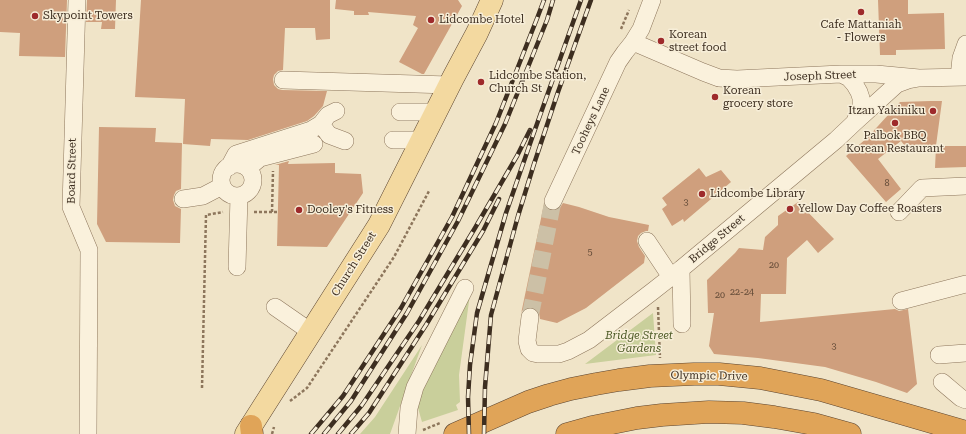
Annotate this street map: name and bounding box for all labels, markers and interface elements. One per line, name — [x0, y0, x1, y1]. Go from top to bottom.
marker: Cafe Mattaniah - Flowers — [856, 7, 866, 17]
place label: Skypoint Towers — [43, 9, 133, 23]
marker: Skypoint Towers — [30, 11, 40, 21]
place label: Lidcombe Hotel — [439, 13, 524, 27]
marker: Lidcombe Hotel — [426, 15, 436, 25]
place label: Cafe Mattaniah - Flowers — [820, 18, 902, 44]
place label: Korean street food — [669, 28, 727, 54]
marker: Korean street food — [656, 36, 666, 46]
street label: Joseph Street — [783, 68, 857, 84]
place label: Lidcombe Station, Church St — [489, 69, 586, 95]
marker: Lidcombe Station, Church St — [476, 77, 486, 87]
place label: Korean grocery store — [723, 84, 793, 110]
street label: Tooheys Lane — [569, 85, 613, 157]
marker: Korean grocery store — [710, 92, 720, 102]
place label: Itzan Yakiniku — [848, 104, 925, 118]
marker: Itzan Yakiniku — [928, 106, 938, 116]
marker: Palbok BBQ Korean Restaurant — [890, 118, 900, 128]
place label: Palbok BBQ Korean Restaurant — [846, 129, 944, 155]
street label: Board Street — [65, 138, 79, 204]
house number: 8 — [884, 178, 890, 188]
place label: Lidcombe Library — [710, 187, 805, 201]
marker: Lidcombe Library — [697, 189, 707, 199]
house number: 3 — [683, 197, 689, 207]
place label: Yellow Day Coffee Roasters — [798, 202, 942, 216]
place label: Dooley's Fitness — [307, 203, 393, 217]
marker: Yellow Day Coffee Roasters — [785, 204, 795, 214]
marker: Dooley's Fitness — [294, 205, 304, 215]
street label: Bridge Street — [686, 212, 748, 266]
street label: Church Street — [329, 229, 379, 299]
house number: 5 — [587, 247, 593, 257]
house number: 20 — [769, 260, 779, 270]
house number: 22-24 — [730, 287, 754, 297]
house number: 20 — [715, 290, 725, 300]
park label: Bridge Street Gardens — [605, 329, 673, 355]
house number: 3 — [831, 341, 837, 351]
street label: Olympic Drive — [670, 369, 748, 383]

